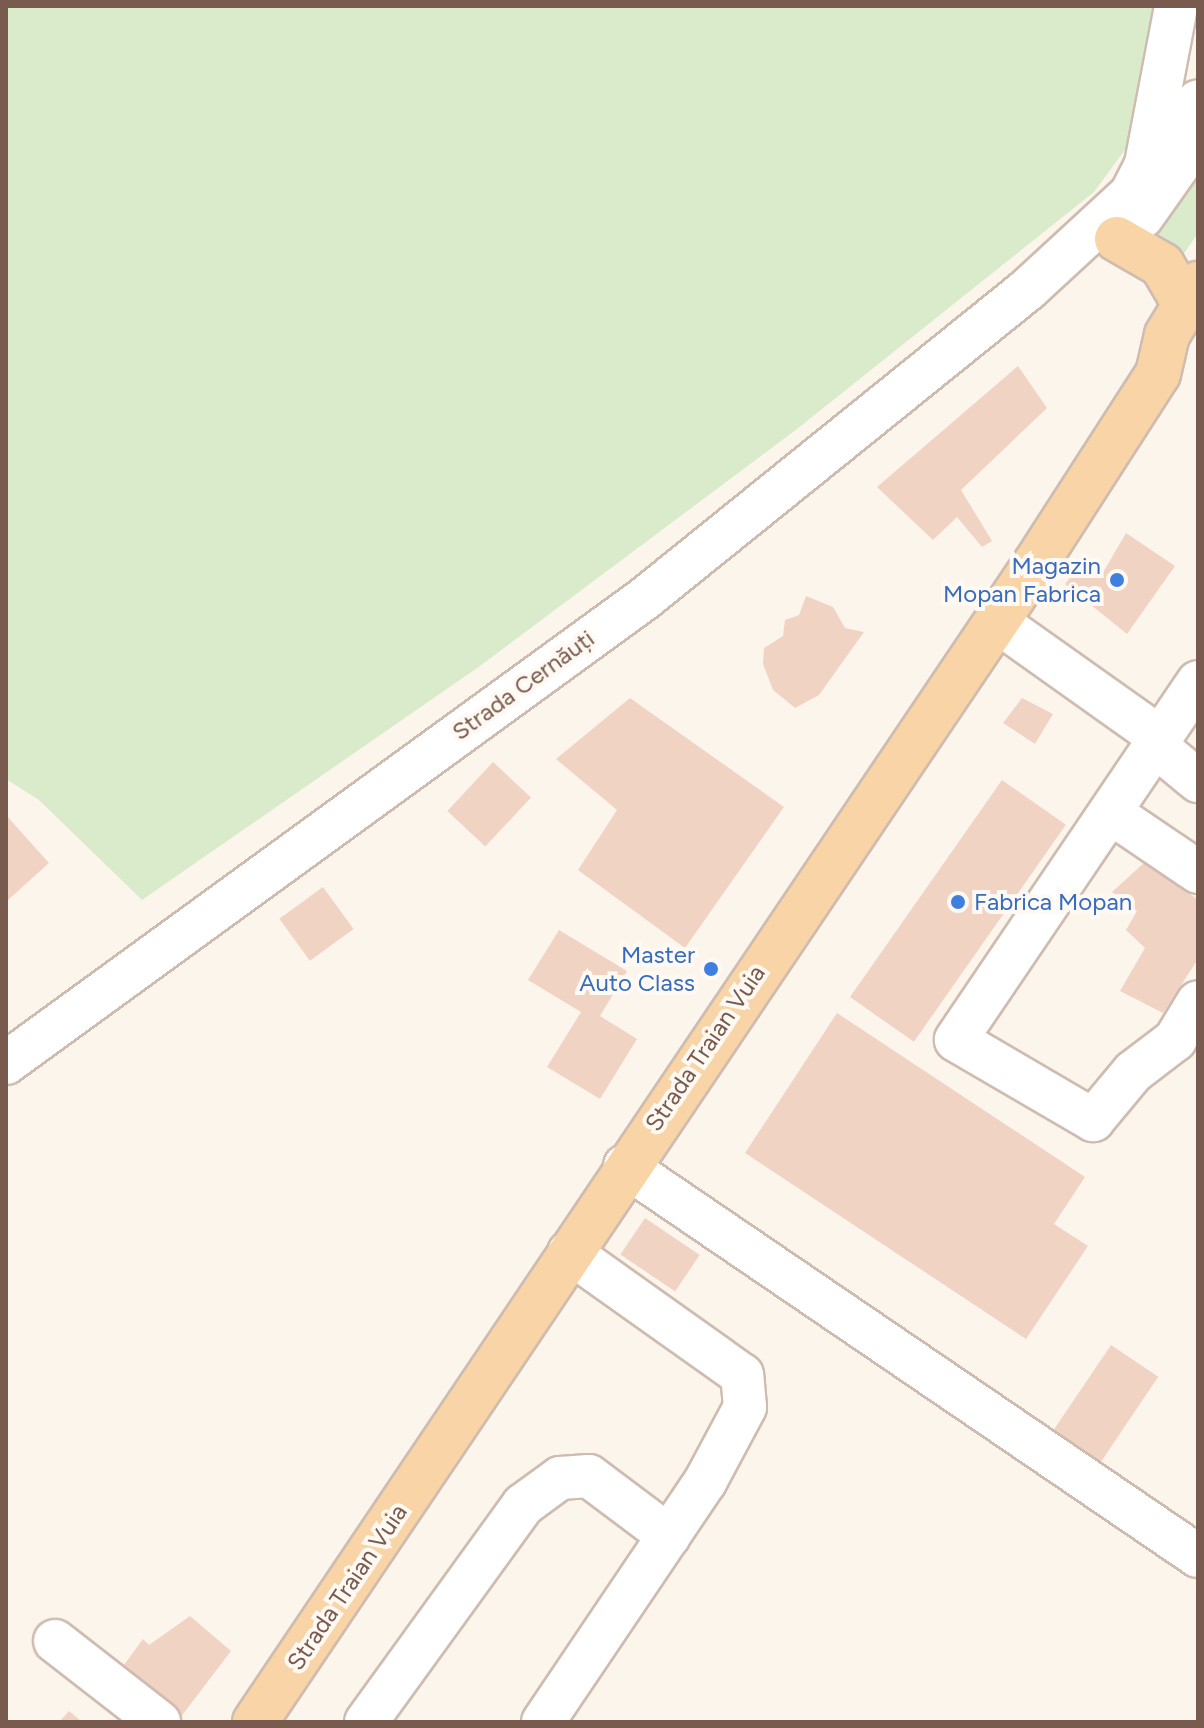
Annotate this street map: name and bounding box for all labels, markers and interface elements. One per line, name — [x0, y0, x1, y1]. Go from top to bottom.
place label: Magazin Mopan Fabrica — [943, 552, 1101, 608]
marker: Magazin Mopan Fabrica — [1108, 571, 1126, 589]
street label: Strada Cernăuți — [446, 624, 600, 746]
place label: Fabrica Mopan — [974, 888, 1132, 916]
marker: Fabrica Mopan — [949, 893, 967, 911]
place label: Master Auto Class — [579, 941, 695, 997]
street label: Strada Traian Vuia — [639, 960, 771, 1136]
marker: Master Auto Class — [702, 960, 720, 978]
street label: Strada Traian Vuia — [281, 1499, 413, 1675]

